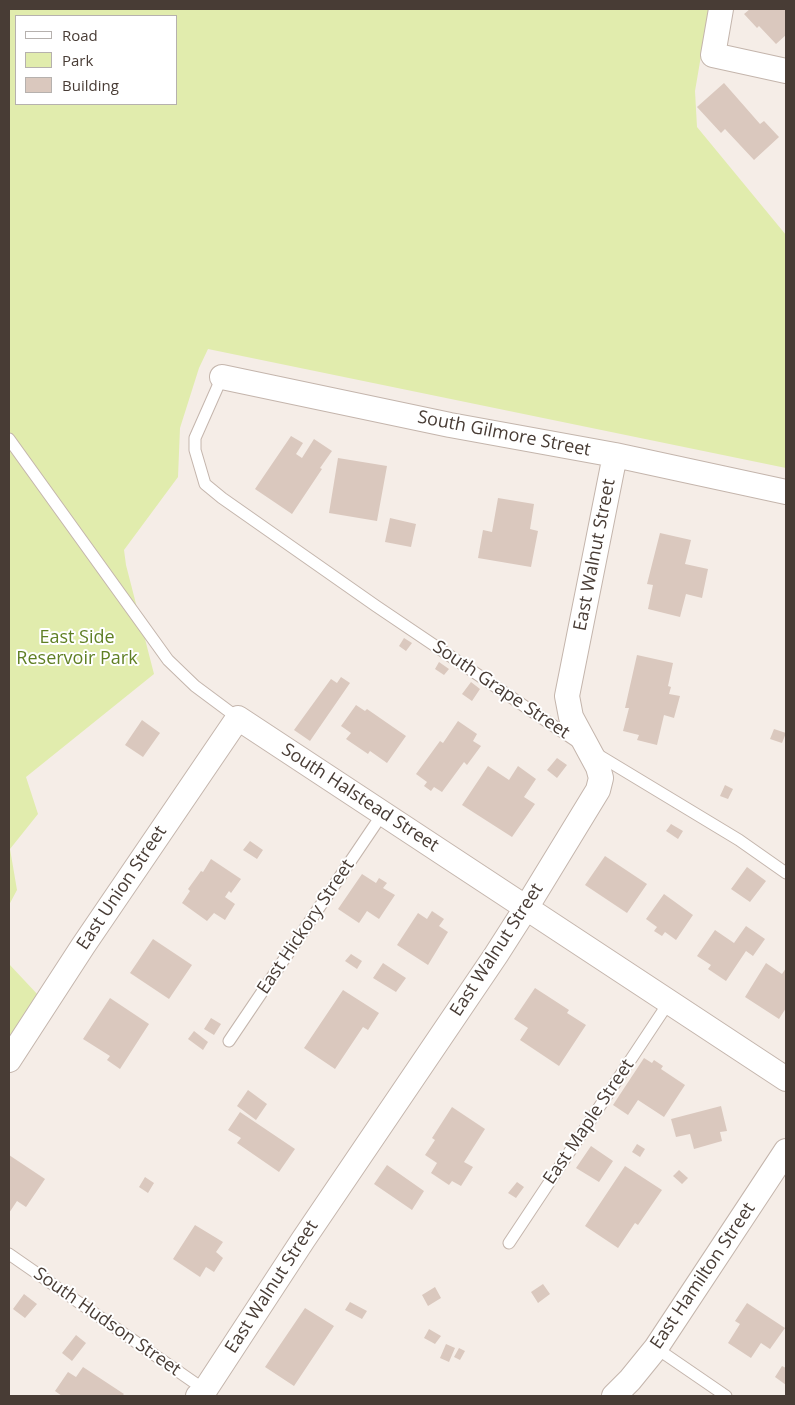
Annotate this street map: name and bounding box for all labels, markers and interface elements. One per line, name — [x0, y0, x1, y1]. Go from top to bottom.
legend — [15, 15, 178, 105]
text: Road — [62, 25, 98, 45]
text: Park — [62, 50, 93, 70]
text: Building — [62, 75, 119, 95]
street label: South Gilmore Street — [416, 407, 592, 461]
street label: East Walnut Street — [570, 477, 620, 633]
park label: East Side Reservoir Park — [16, 627, 138, 670]
street label: South Grape Street — [428, 636, 574, 744]
street label: South Halstead Street — [277, 739, 443, 857]
street label: East Union Street — [72, 822, 172, 954]
street label: East Hickory Street — [253, 856, 359, 998]
street label: East Walnut Street — [446, 879, 548, 1021]
street label: East Maple Street — [539, 1055, 639, 1189]
street label: East Hamilton Street — [646, 1199, 760, 1353]
street label: East Walnut Street — [221, 1216, 323, 1358]
street label: South Hudson Street — [29, 1263, 185, 1381]

